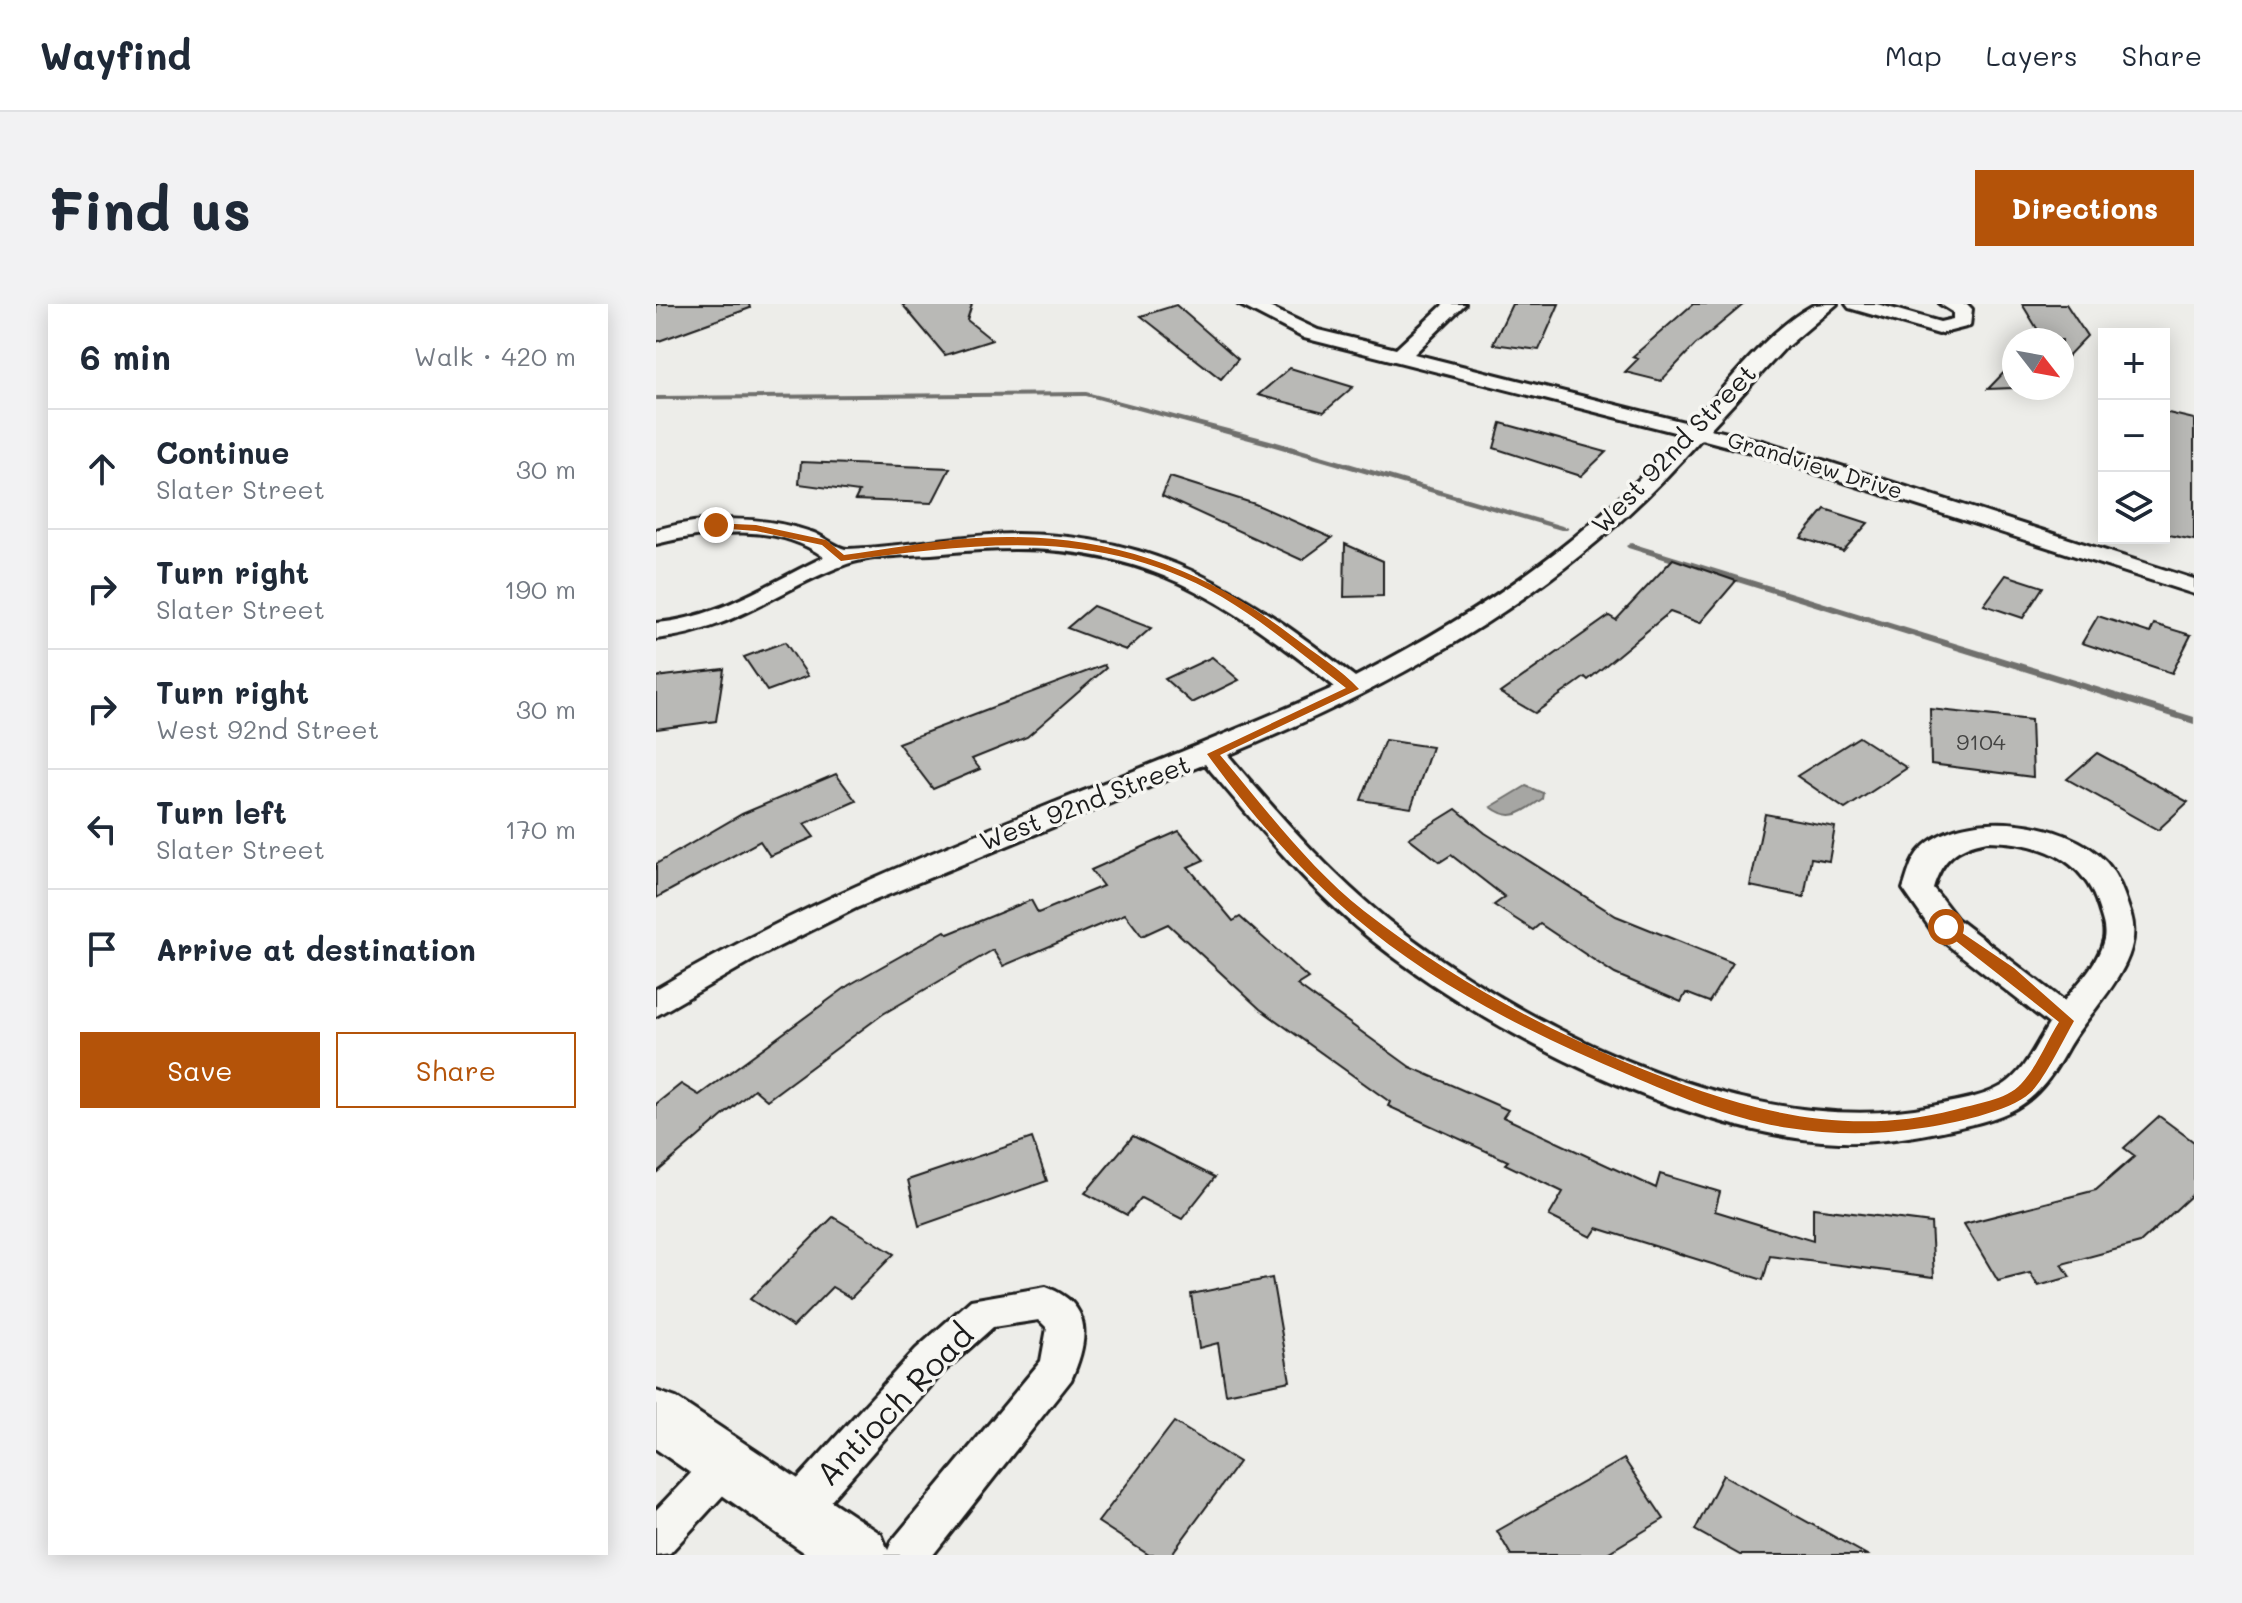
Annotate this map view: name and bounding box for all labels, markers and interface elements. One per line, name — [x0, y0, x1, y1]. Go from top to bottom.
text: Wayfind — [40, 30, 191, 80]
text: Map — [1885, 37, 1942, 73]
text: Layers — [1986, 37, 2078, 73]
text: Share — [2122, 37, 2202, 73]
button: Directions — [1975, 170, 2194, 246]
text: Find us — [48, 172, 251, 245]
north arrow — [2002, 328, 2074, 400]
map controls — [2098, 328, 2170, 544]
button: + — [2098, 328, 2170, 400]
text: 6 min — [80, 334, 171, 379]
text: Walk · 420 m — [414, 339, 576, 373]
street label: West 92nd Street — [1584, 356, 1763, 540]
button: − — [2098, 400, 2170, 472]
street label: Grandview Drive — [1724, 424, 1906, 505]
text: Continue — [156, 432, 289, 472]
icon: ahead — [80, 447, 124, 491]
text: 30 m — [516, 452, 576, 486]
text: Slater Street — [156, 472, 325, 506]
button: layers — [2098, 472, 2170, 544]
route end — [698, 507, 734, 543]
text: Turn right — [156, 552, 309, 592]
icon: right — [80, 567, 124, 611]
text: 190 m — [504, 572, 576, 606]
text: Slater Street — [156, 592, 325, 626]
text: Turn right — [156, 672, 309, 712]
icon: right — [80, 687, 124, 731]
text: 30 m — [516, 692, 576, 726]
text: West 92nd Street — [156, 712, 379, 746]
house number: 9104 — [1956, 727, 2006, 756]
street label: West 92nd Street — [974, 746, 1195, 858]
text: Turn left — [156, 792, 287, 832]
icon: left — [80, 807, 124, 851]
text: 170 m — [505, 812, 576, 846]
text: Slater Street — [156, 832, 325, 866]
route start — [1928, 909, 1964, 945]
icon: arrive — [80, 927, 124, 971]
text: Arrive at destination — [156, 929, 476, 969]
button: Save — [80, 1032, 320, 1108]
button: Share — [336, 1032, 576, 1108]
street label: Antioch Road — [806, 1314, 981, 1494]

